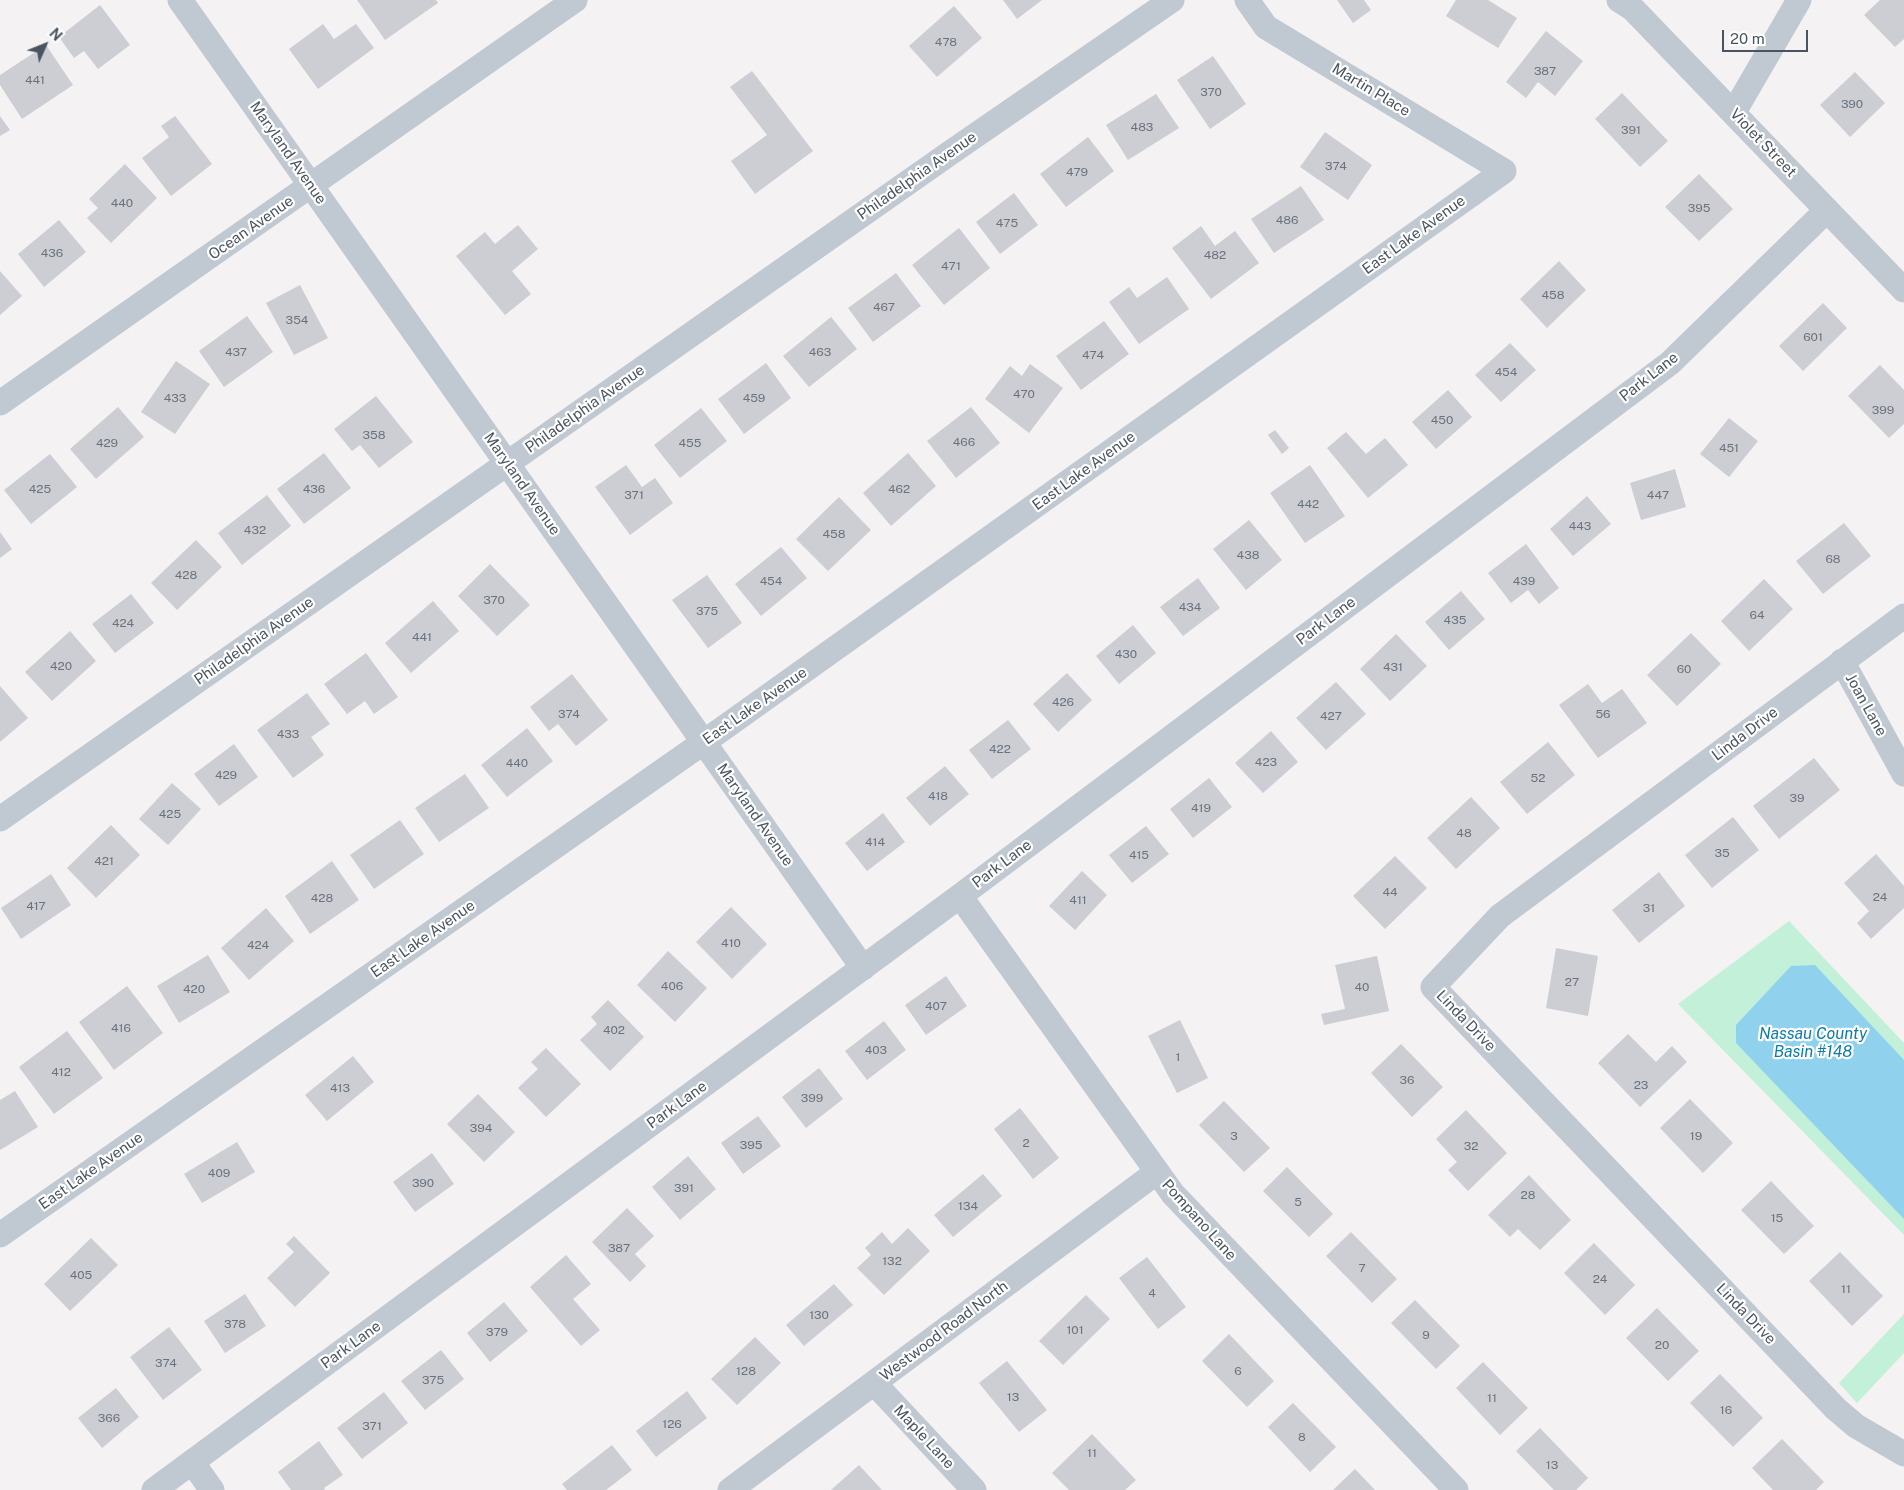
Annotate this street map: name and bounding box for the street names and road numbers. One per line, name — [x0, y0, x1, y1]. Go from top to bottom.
street label: Martin Place — [1329, 60, 1413, 120]
street label: Maryland Avenue — [246, 98, 330, 208]
street label: Violet Street — [1726, 105, 1800, 181]
street label: Philadelphia Avenue — [854, 128, 980, 224]
street label: Ocean Avenue — [205, 192, 297, 264]
street label: East Lake Avenue — [1359, 192, 1469, 278]
street label: Park Lane — [1616, 349, 1682, 405]
street label: Philadelphia Avenue — [522, 361, 648, 457]
street label: East Lake Avenue — [1029, 428, 1139, 514]
street label: Maryland Avenue — [480, 429, 564, 539]
street label: Philadelphia Avenue — [191, 593, 317, 689]
street label: Park Lane — [1293, 593, 1359, 649]
street label: East Lake Avenue — [700, 663, 810, 749]
street label: Joan Lane — [1841, 671, 1891, 739]
street label: Linda Drive — [1708, 703, 1782, 765]
street label: Maryland Avenue — [713, 760, 797, 870]
street label: Park Lane — [969, 836, 1035, 892]
street label: East Lake Avenue — [368, 896, 478, 982]
street label: Linda Drive — [1432, 987, 1500, 1055]
street label: Park Lane — [644, 1077, 710, 1133]
street label: East Lake Avenue — [36, 1128, 146, 1214]
street label: Pompano Lane — [1158, 1176, 1240, 1264]
street label: Westwood Road North — [877, 1277, 1011, 1385]
street label: Linda Drive — [1712, 1280, 1780, 1348]
street label: Park Lane — [318, 1317, 384, 1373]
street label: Maple Lane — [890, 1401, 958, 1473]

